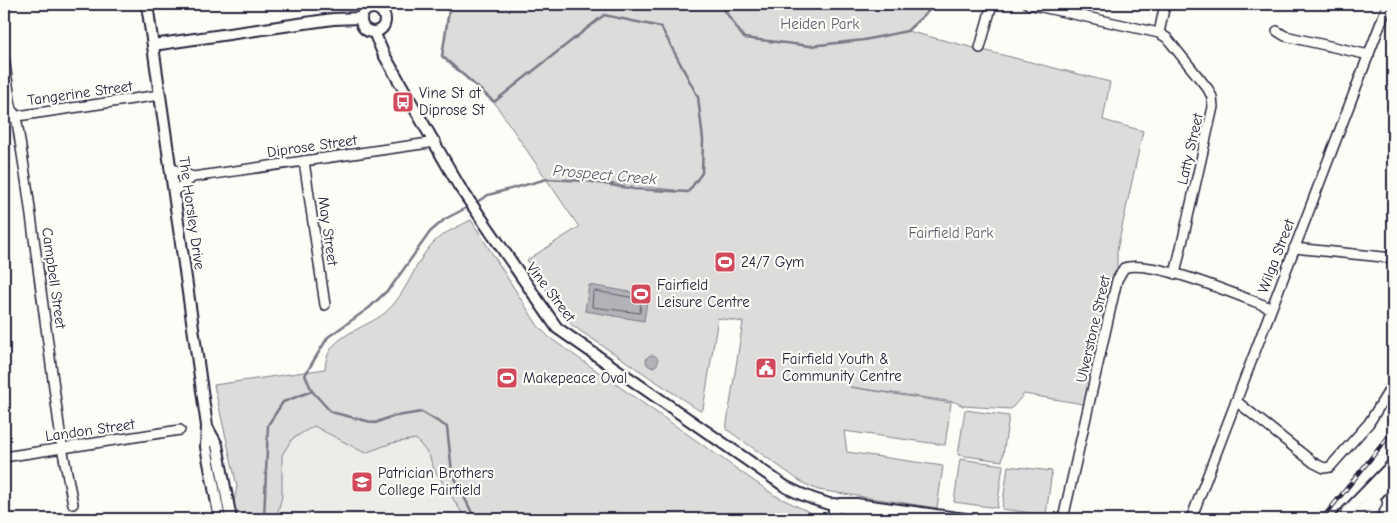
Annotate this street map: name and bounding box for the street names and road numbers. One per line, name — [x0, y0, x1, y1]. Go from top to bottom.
street label: Tangerine Street — [26, 77, 134, 109]
street label: Latty Street — [1173, 111, 1207, 187]
street label: Diprose Street — [266, 131, 359, 161]
street label: The Horsley Drive — [175, 155, 209, 271]
street label: May Street — [314, 195, 342, 267]
street label: Wilga Street — [1254, 216, 1299, 296]
street label: Campbell Street — [38, 226, 70, 330]
street label: Vine Street — [523, 259, 580, 326]
street label: Ulverstone Street — [1072, 273, 1114, 384]
street label: Landon Street — [44, 415, 137, 445]

